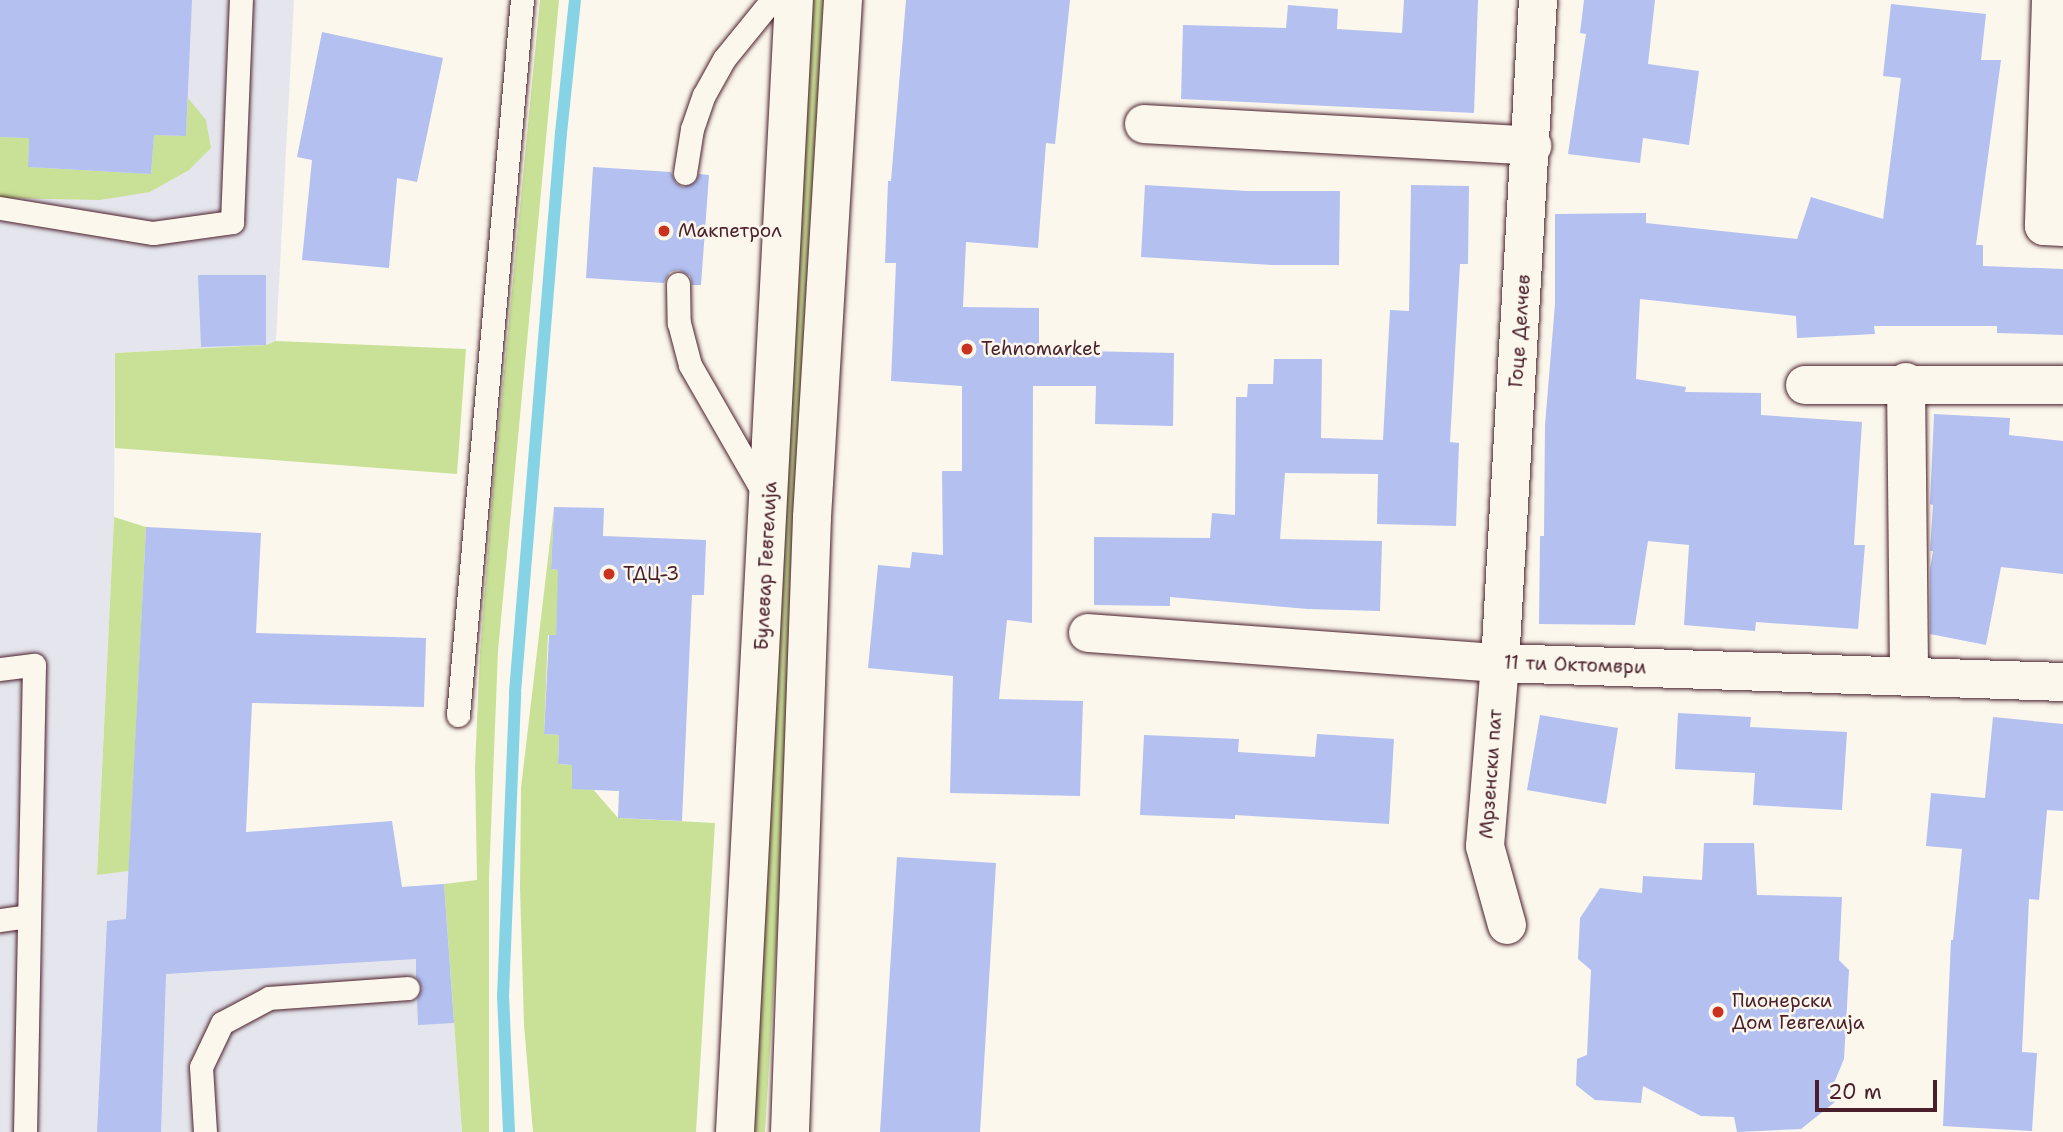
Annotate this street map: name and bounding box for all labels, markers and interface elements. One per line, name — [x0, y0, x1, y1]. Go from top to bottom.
place label: Макпетрол — [678, 220, 782, 242]
marker: Макпетрол — [656, 223, 672, 239]
street label: Гоце Делчев — [1505, 274, 1535, 388]
place label: Tehnomarket — [981, 338, 1101, 360]
marker: Tehnomarket — [959, 341, 975, 357]
street label: Булевар Гевгелија — [750, 481, 782, 651]
place label: ТДЦ-3 — [623, 563, 679, 585]
marker: ТДЦ-3 — [601, 566, 617, 582]
street label: 11 ти Октомври — [1503, 651, 1647, 679]
street label: Мрзенски пат — [1475, 708, 1507, 840]
place label: Пионерски Дом Гевгелија — [1732, 990, 1865, 1034]
marker: Пионерски Дом Гевгелија — [1710, 1004, 1726, 1020]
scale bar — [1818, 1066, 1940, 1110]
text: 20 m — [1828, 1078, 1882, 1106]

